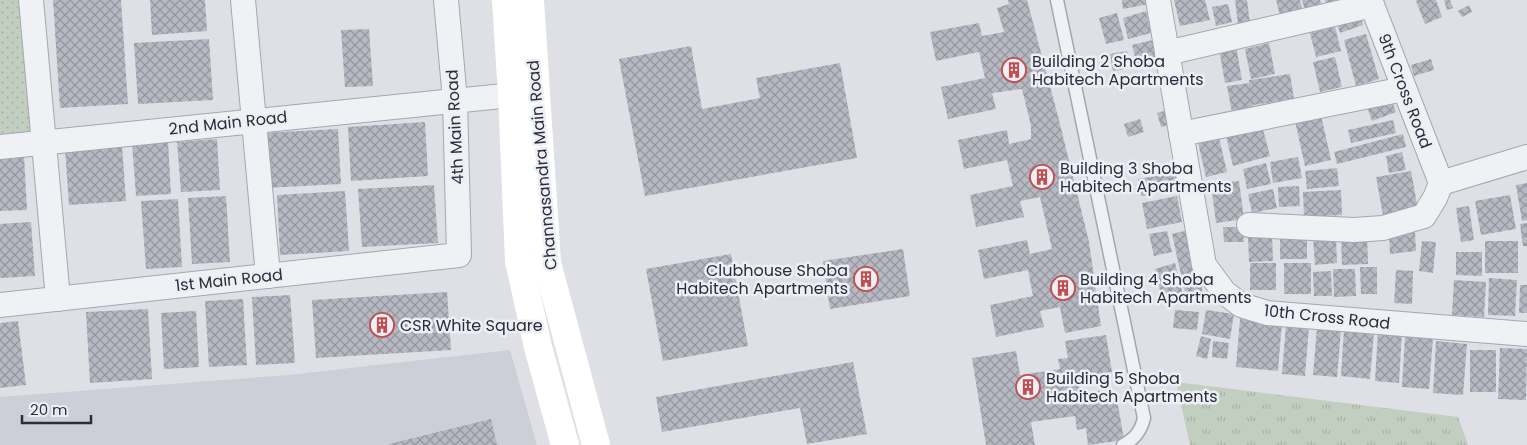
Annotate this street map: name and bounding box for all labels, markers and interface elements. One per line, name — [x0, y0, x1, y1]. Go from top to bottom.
street label: 9th Cross Road — [1372, 30, 1438, 152]
place label: Building 2 Shoba Habitech Apartments — [1032, 50, 1204, 91]
building icon: Building 2 Shoba Habitech Apartments — [1001, 57, 1027, 83]
street label: Channasandra Main Road — [521, 59, 563, 271]
street label: 4th Main Road — [441, 69, 469, 185]
street label: 2nd Main Road — [168, 105, 288, 141]
place label: Building 3 Shoba Habitech Apartments — [1060, 157, 1232, 198]
building icon: Building 3 Shoba Habitech Apartments — [1029, 164, 1055, 190]
place label: Clubhouse Shoba Habitech Apartments — [676, 259, 848, 300]
street label: 1st Main Road — [174, 263, 284, 297]
building icon: Clubhouse Shoba Habitech Apartments — [853, 266, 879, 292]
place label: Building 4 Shoba Habitech Apartments — [1080, 268, 1252, 309]
building icon: Building 4 Shoba Habitech Apartments — [1050, 275, 1076, 301]
street label: 10th Cross Road — [1263, 299, 1391, 335]
building icon: CSR White Square — [369, 312, 395, 338]
place label: CSR White Square — [400, 314, 543, 337]
place label: Building 5 Shoba Habitech Apartments — [1046, 367, 1218, 408]
building icon: Building 5 Shoba Habitech Apartments — [1015, 374, 1041, 400]
scale bar — [22, 392, 91, 424]
text: 20 m — [30, 399, 68, 420]

